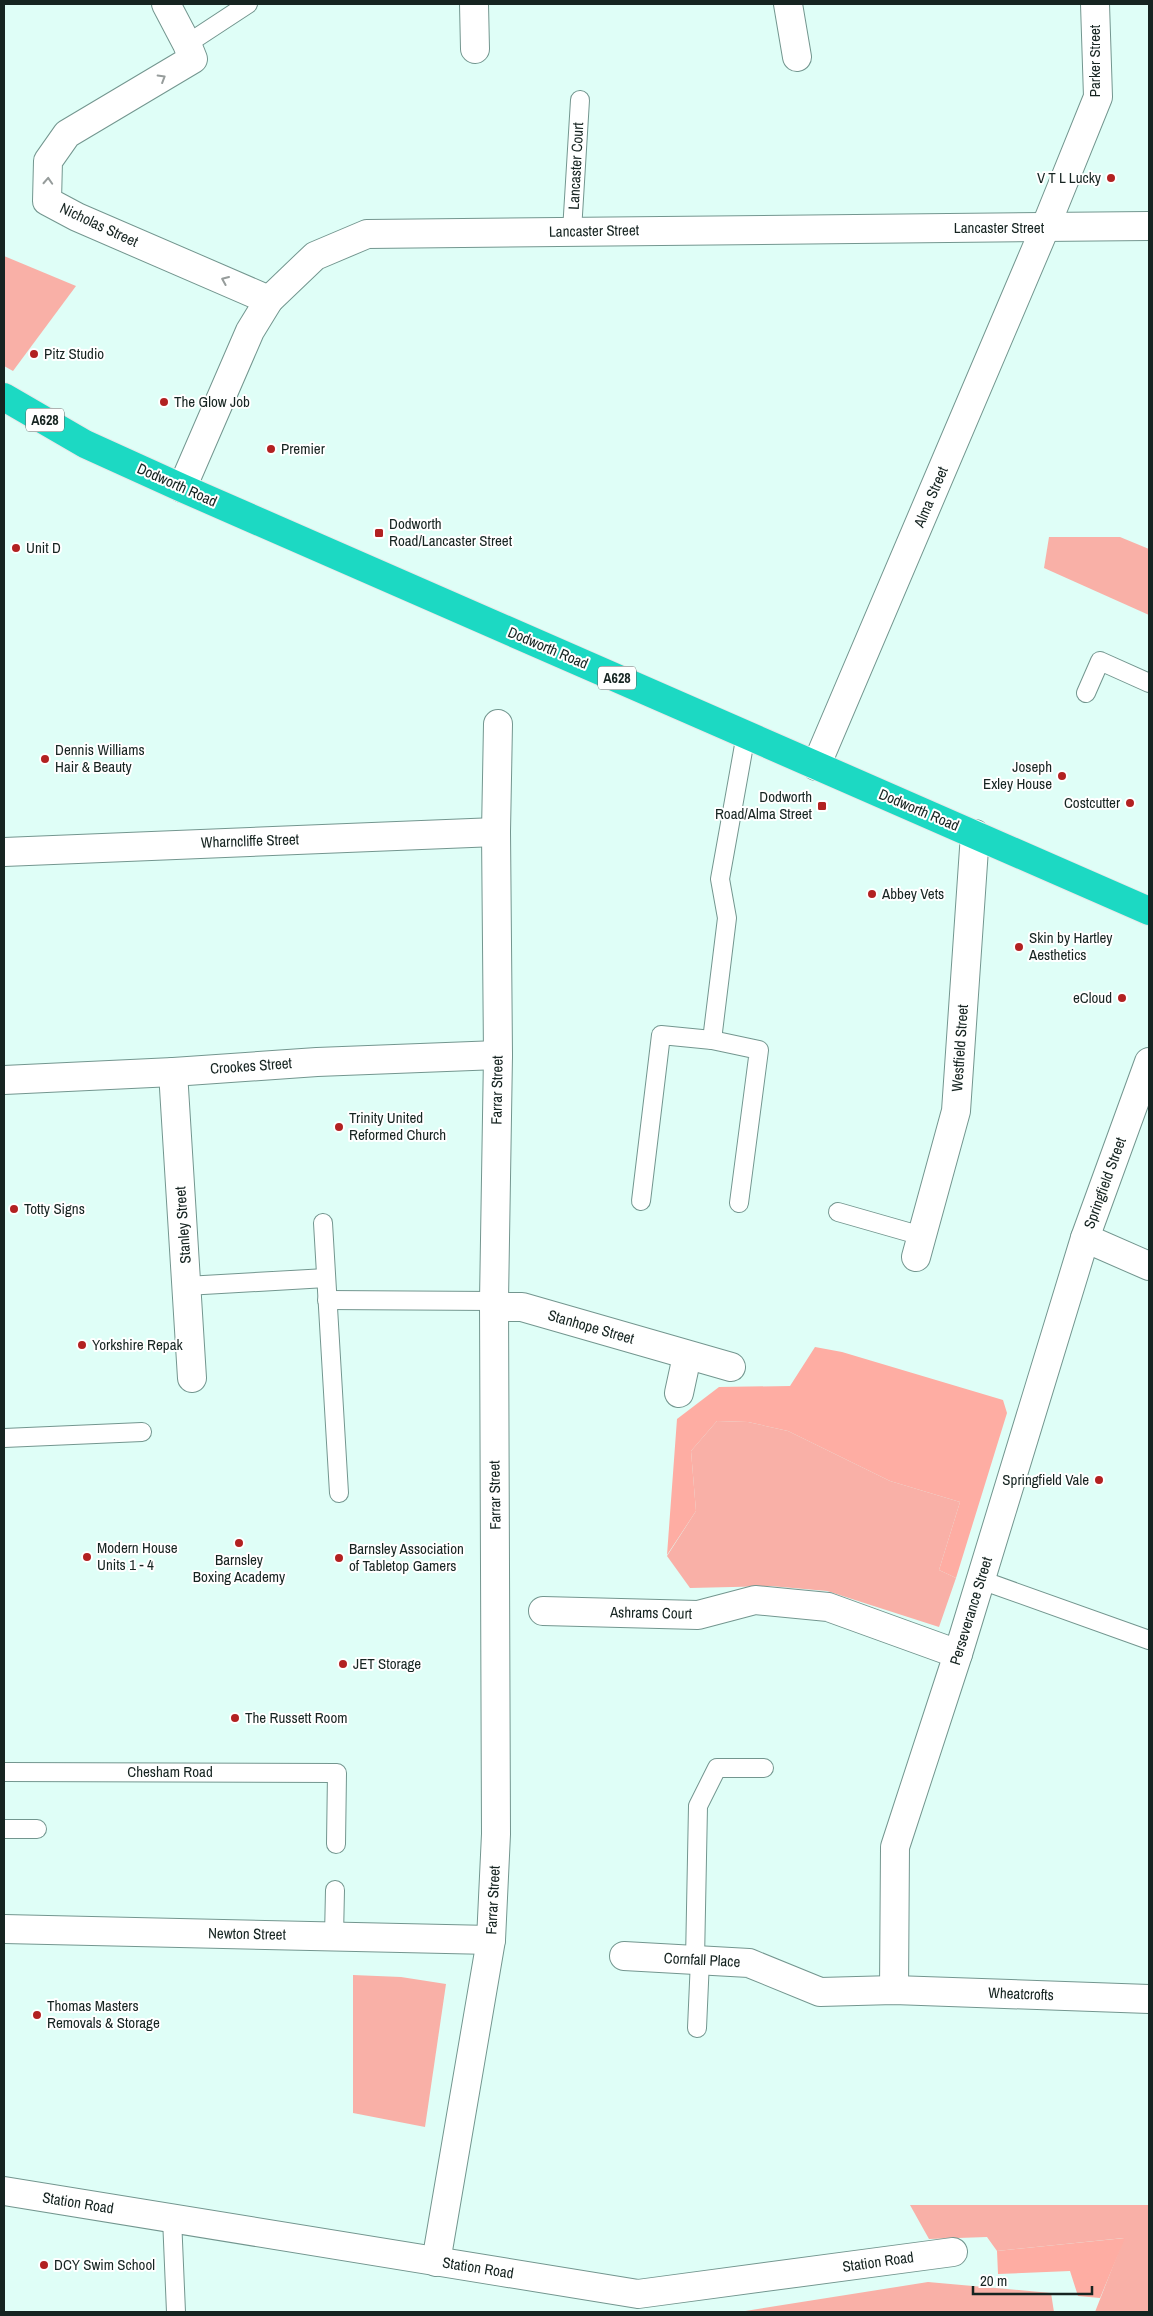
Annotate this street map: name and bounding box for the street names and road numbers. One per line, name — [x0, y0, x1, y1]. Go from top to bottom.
street label: Parker Street — [1084, 24, 1105, 97]
street label: Lancaster Court — [563, 121, 588, 210]
street label: Nicholas Street — [57, 197, 142, 252]
street label: Lancaster Street — [954, 217, 1045, 238]
street label: Lancaster Street — [549, 219, 640, 242]
road number: A628 — [26, 408, 64, 432]
street label: Dodworth Road — [134, 458, 221, 512]
street label: Alma Street — [908, 463, 953, 531]
street label: Dodworth Road — [505, 621, 592, 674]
road number: A628 — [598, 666, 636, 690]
street label: Dodworth Road — [876, 783, 963, 836]
street label: Wharncliffe Street — [201, 828, 300, 853]
street label: Westfield Street — [946, 1003, 973, 1092]
street label: Crookes Street — [209, 1052, 293, 1079]
street label: Farrar Street — [485, 1055, 508, 1125]
street label: Springfield Street — [1078, 1134, 1131, 1231]
street label: Stanley Street — [169, 1185, 196, 1264]
street label: Stanhope Street — [546, 1304, 637, 1349]
street label: Farrar Street — [483, 1460, 506, 1530]
street label: Perseverance Street — [944, 1554, 997, 1668]
street label: Ashrams Court — [609, 1601, 693, 1624]
street label: Chesham Road — [127, 1761, 213, 1782]
street label: Farrar Street — [480, 1864, 505, 1935]
street label: Newton Street — [208, 1922, 287, 1945]
street label: Cornfall Place — [663, 1947, 741, 1972]
street label: Wheatcrofts — [988, 1982, 1054, 2005]
street label: Station Road — [41, 2187, 115, 2218]
street label: Station Road — [841, 2246, 915, 2277]
street label: Station Road — [441, 2252, 515, 2283]

